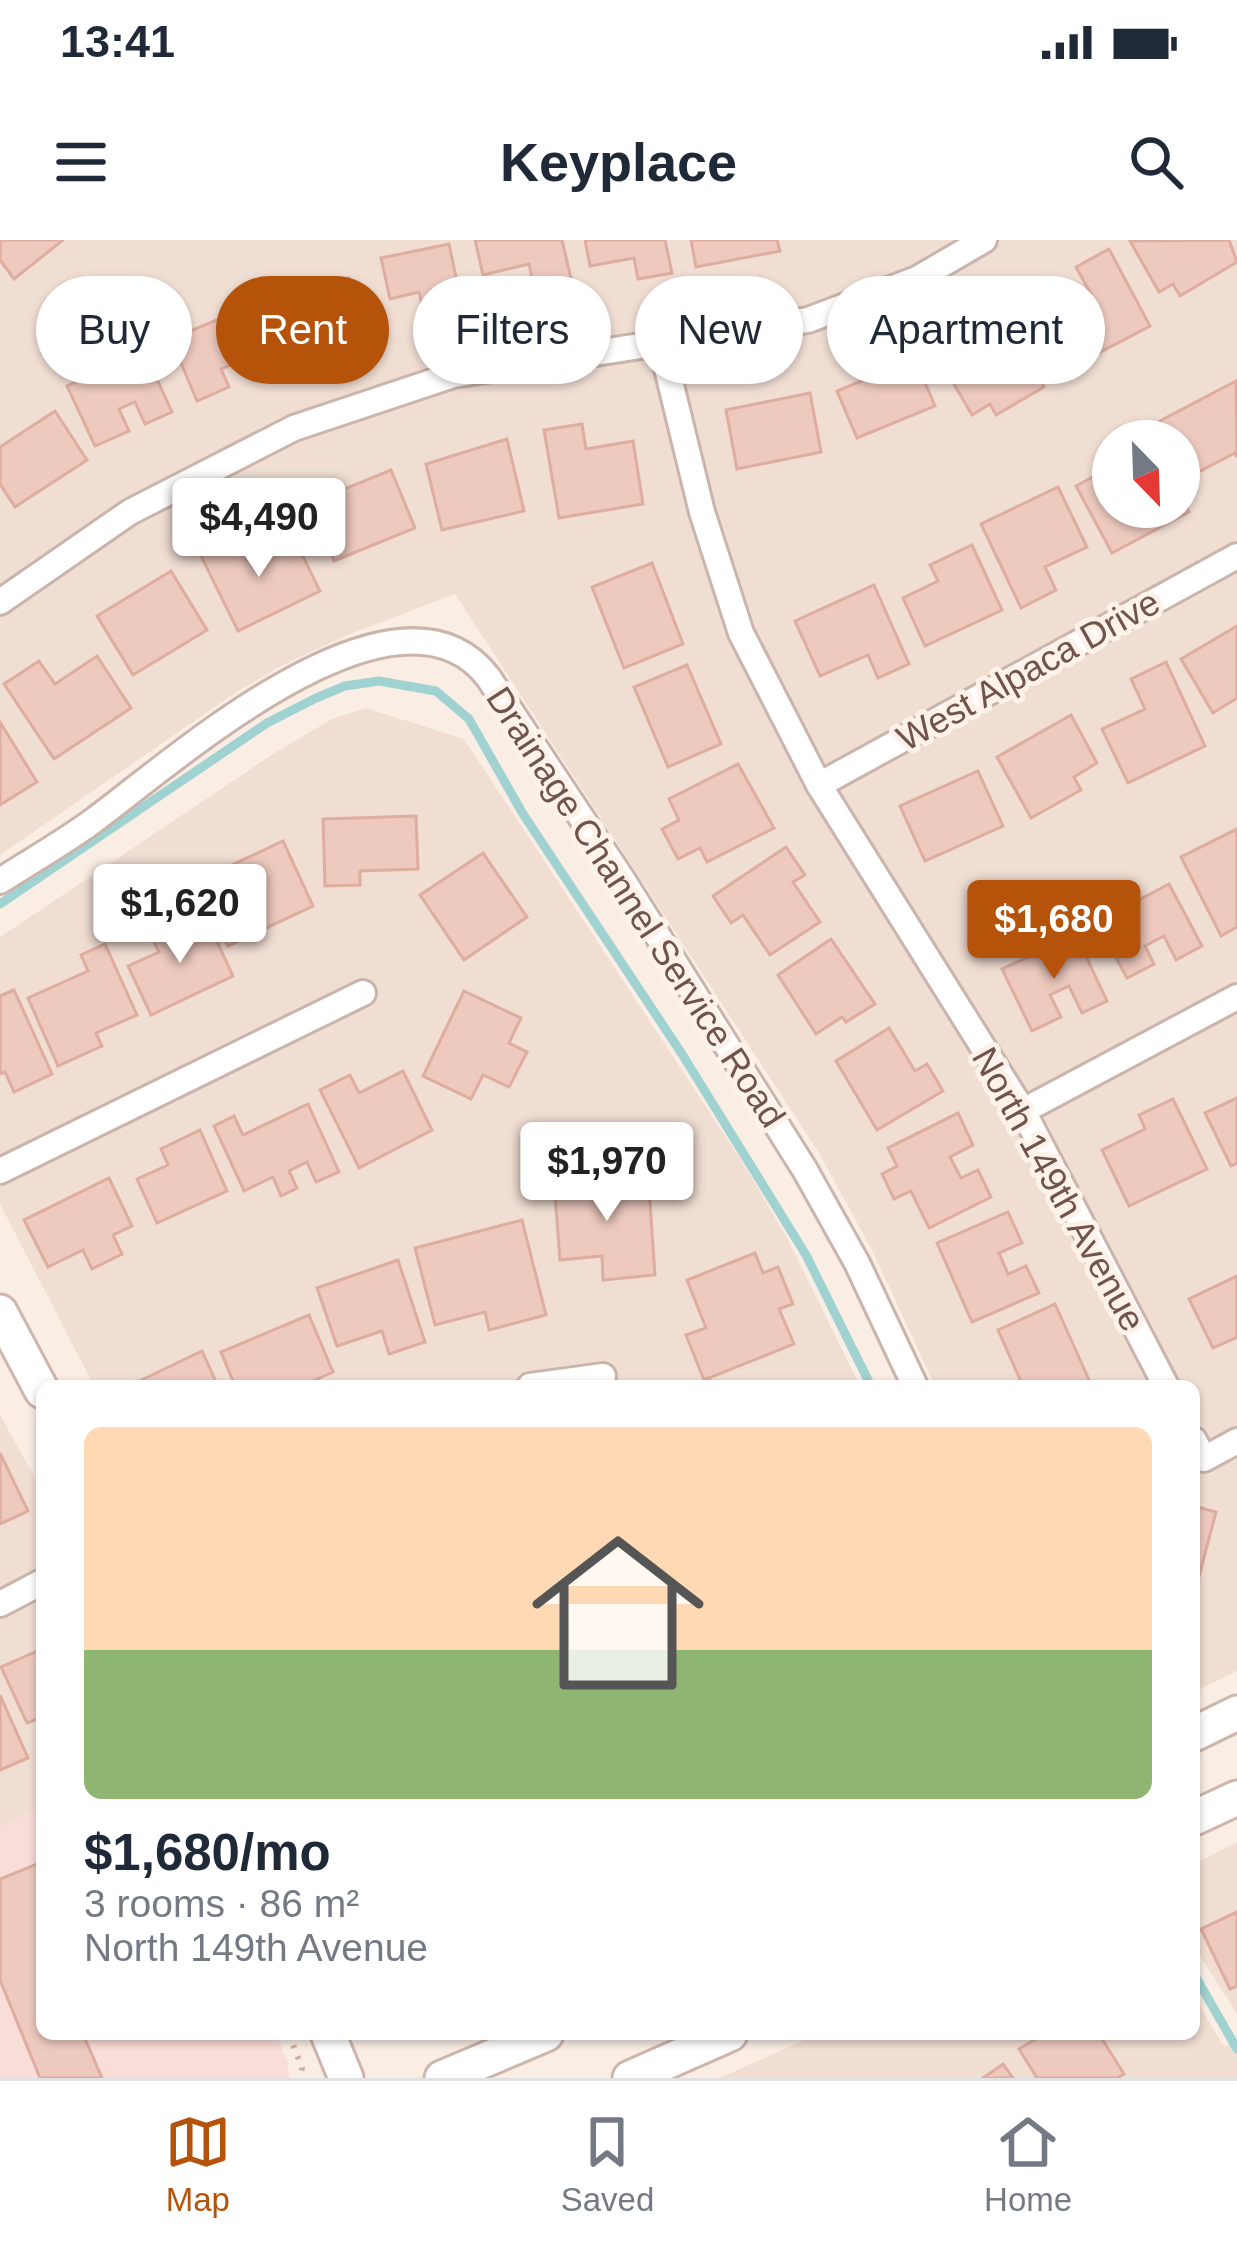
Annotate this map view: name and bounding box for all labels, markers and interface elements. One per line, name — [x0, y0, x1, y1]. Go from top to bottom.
text: 13:41 — [60, 16, 175, 67]
icon: menu — [48, 129, 114, 195]
icon: search — [1123, 129, 1189, 195]
text: Keyplace — [500, 132, 737, 192]
chip: Buy — [36, 276, 192, 384]
chip: Rent — [216, 276, 389, 384]
chip: Filters — [413, 276, 611, 384]
chip: New — [635, 276, 803, 384]
chip: Apartment — [827, 276, 1105, 384]
north arrow — [1092, 420, 1200, 528]
map controls — [1092, 420, 1200, 528]
pin: $4,490 — [161, 478, 357, 580]
text: $4,490 — [199, 495, 319, 538]
street label: West Alpaca Drive — [890, 581, 1166, 759]
street label: Drainage Channel Service Road — [478, 679, 794, 1135]
pin: $1,620 — [82, 864, 278, 966]
pin: $1,680 — [956, 880, 1152, 982]
text: $1,620 — [120, 881, 240, 924]
text: $1,680 — [994, 897, 1114, 940]
street label: North 149th Avenue — [964, 1040, 1154, 1338]
pin: $1,970 — [509, 1122, 705, 1224]
text: $1,970 — [547, 1139, 667, 1182]
icon: home — [510, 1505, 726, 1721]
text: $1,680/mo — [84, 1824, 331, 1881]
text: 3 rooms · 86 m² — [84, 1882, 359, 1925]
text: North 149th Avenue — [84, 1926, 428, 1969]
tab: Map — [165, 2109, 231, 2219]
tab: Saved — [561, 2109, 654, 2219]
tab: Home — [984, 2109, 1072, 2219]

